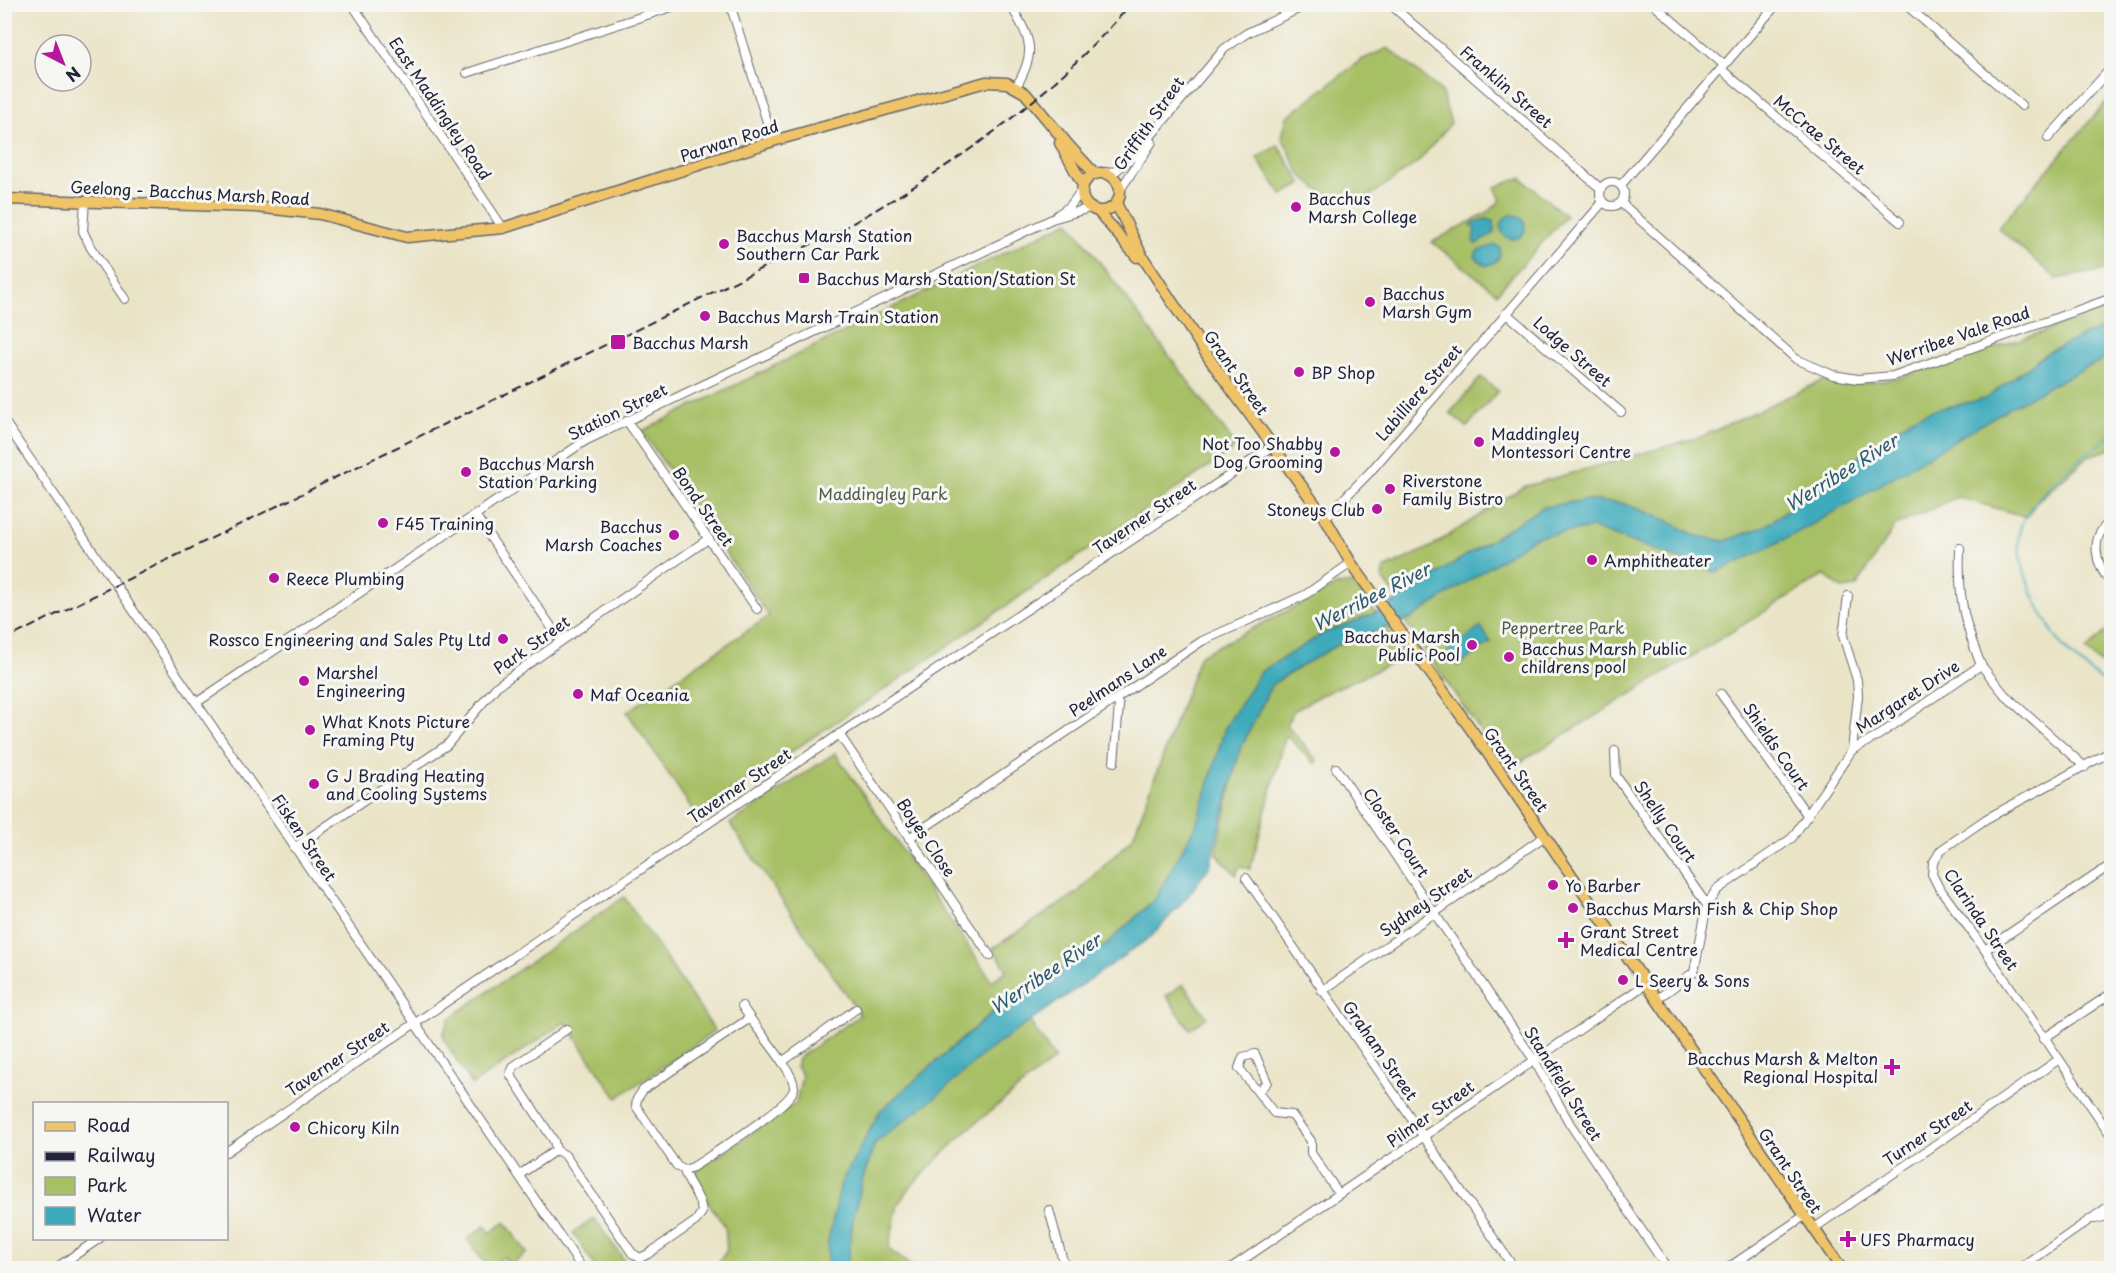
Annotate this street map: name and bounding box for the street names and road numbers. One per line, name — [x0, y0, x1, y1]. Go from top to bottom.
street label: East Maddingley Road — [384, 32, 498, 184]
street label: Franklin Street — [1456, 39, 1559, 133]
street label: Griffith Street — [1107, 71, 1190, 175]
street label: McCrae Street — [1769, 89, 1871, 180]
street label: Parwan Road — [676, 113, 782, 167]
street label: Geelong - Bacchus Marsh Road — [70, 174, 310, 210]
street label: Werribee Vale Road — [1883, 299, 2033, 371]
street label: Lodge Street — [1529, 310, 1618, 392]
street label: Grant Street — [1199, 325, 1275, 420]
street label: Labilliere Street — [1369, 338, 1467, 446]
street label: Station Street — [563, 376, 671, 446]
street label: Bond Street — [668, 461, 741, 551]
street label: Taverner Street — [1087, 472, 1201, 560]
street label: Park Street — [488, 609, 574, 679]
street label: Peelmans Lane — [1063, 638, 1171, 722]
street label: Margaret Drive — [1850, 653, 1964, 739]
street label: Shields Court — [1738, 697, 1816, 795]
street label: Grant Street — [1479, 722, 1555, 817]
street label: Taverner Street — [682, 741, 796, 829]
street label: Shelly Court — [1629, 775, 1703, 867]
street label: Closter Court — [1358, 782, 1436, 882]
street label: Fisken Street — [267, 789, 343, 886]
street label: Boyes Close — [892, 793, 962, 881]
street label: Sydney Street — [1374, 860, 1477, 942]
street label: Clarinda Street — [1939, 863, 2025, 975]
street label: Graham Street — [1338, 995, 1425, 1105]
street label: Taverner Street — [280, 1014, 394, 1102]
street label: Standfield Street — [1519, 1021, 1609, 1145]
street label: Pilmer Street — [1381, 1074, 1479, 1152]
street label: Turner Street — [1878, 1093, 1977, 1171]
street label: Grant Street — [1753, 1122, 1829, 1218]

